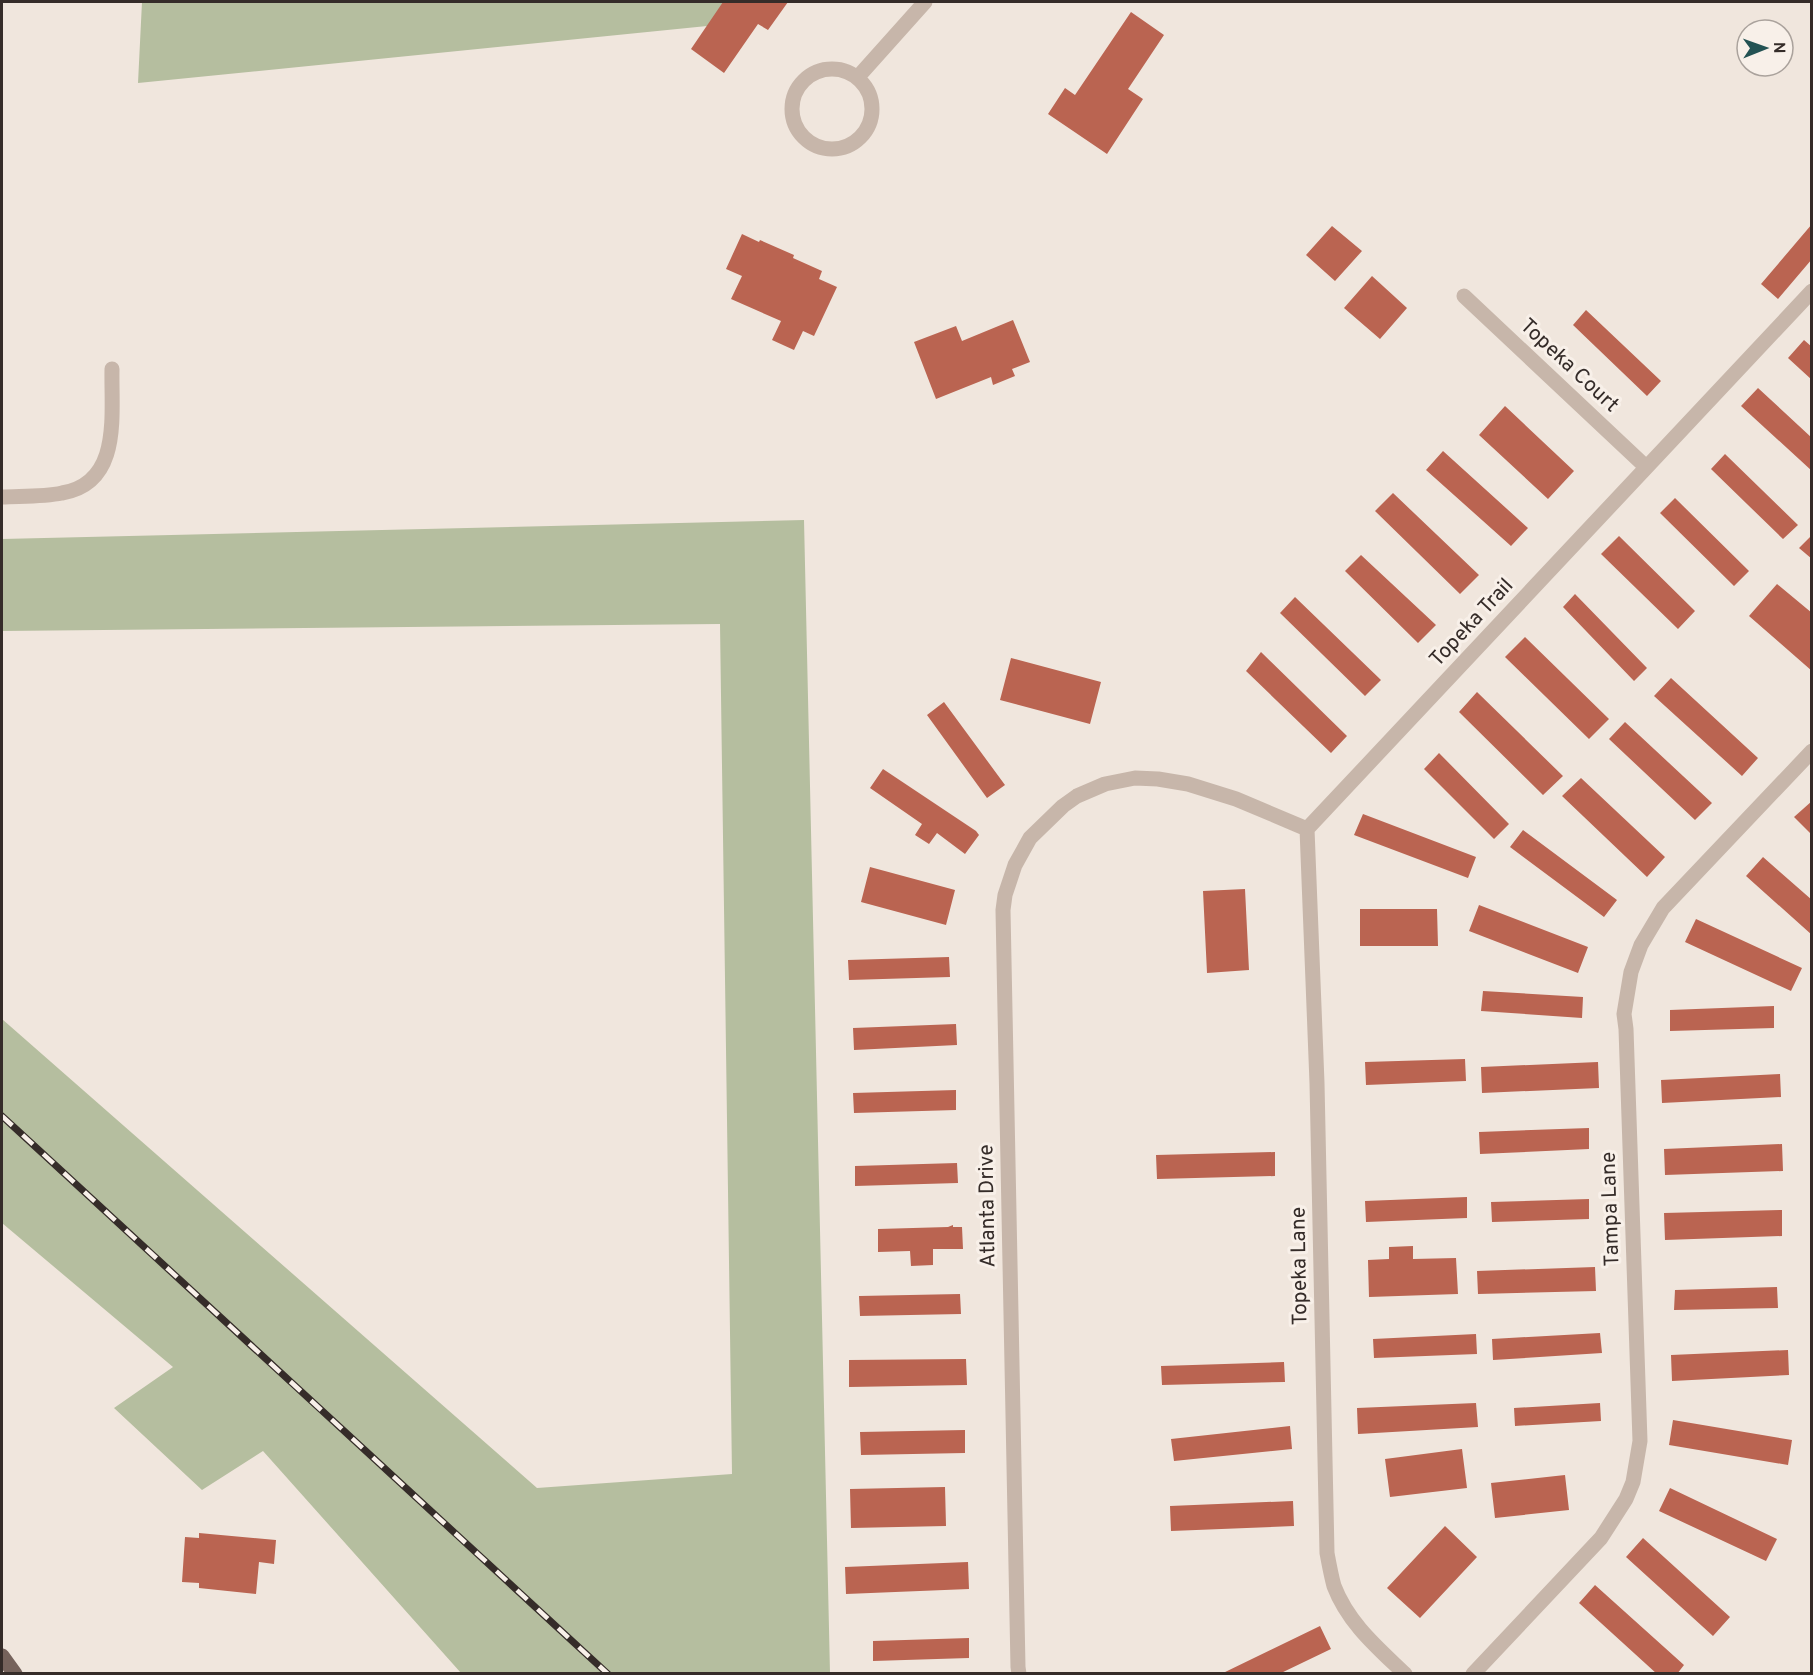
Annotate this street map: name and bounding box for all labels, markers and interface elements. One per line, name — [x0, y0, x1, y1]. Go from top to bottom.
north arrow — [1735, 18, 1795, 78]
text: N — [1768, 42, 1788, 54]
street label: Topeka Court — [1514, 313, 1624, 419]
street label: Topeka Trail — [1424, 573, 1520, 673]
street label: Atlanta Drive — [973, 1144, 1003, 1268]
street label: Tampa Lane — [1596, 1151, 1626, 1267]
street label: Topeka Lane — [1285, 1206, 1315, 1326]

